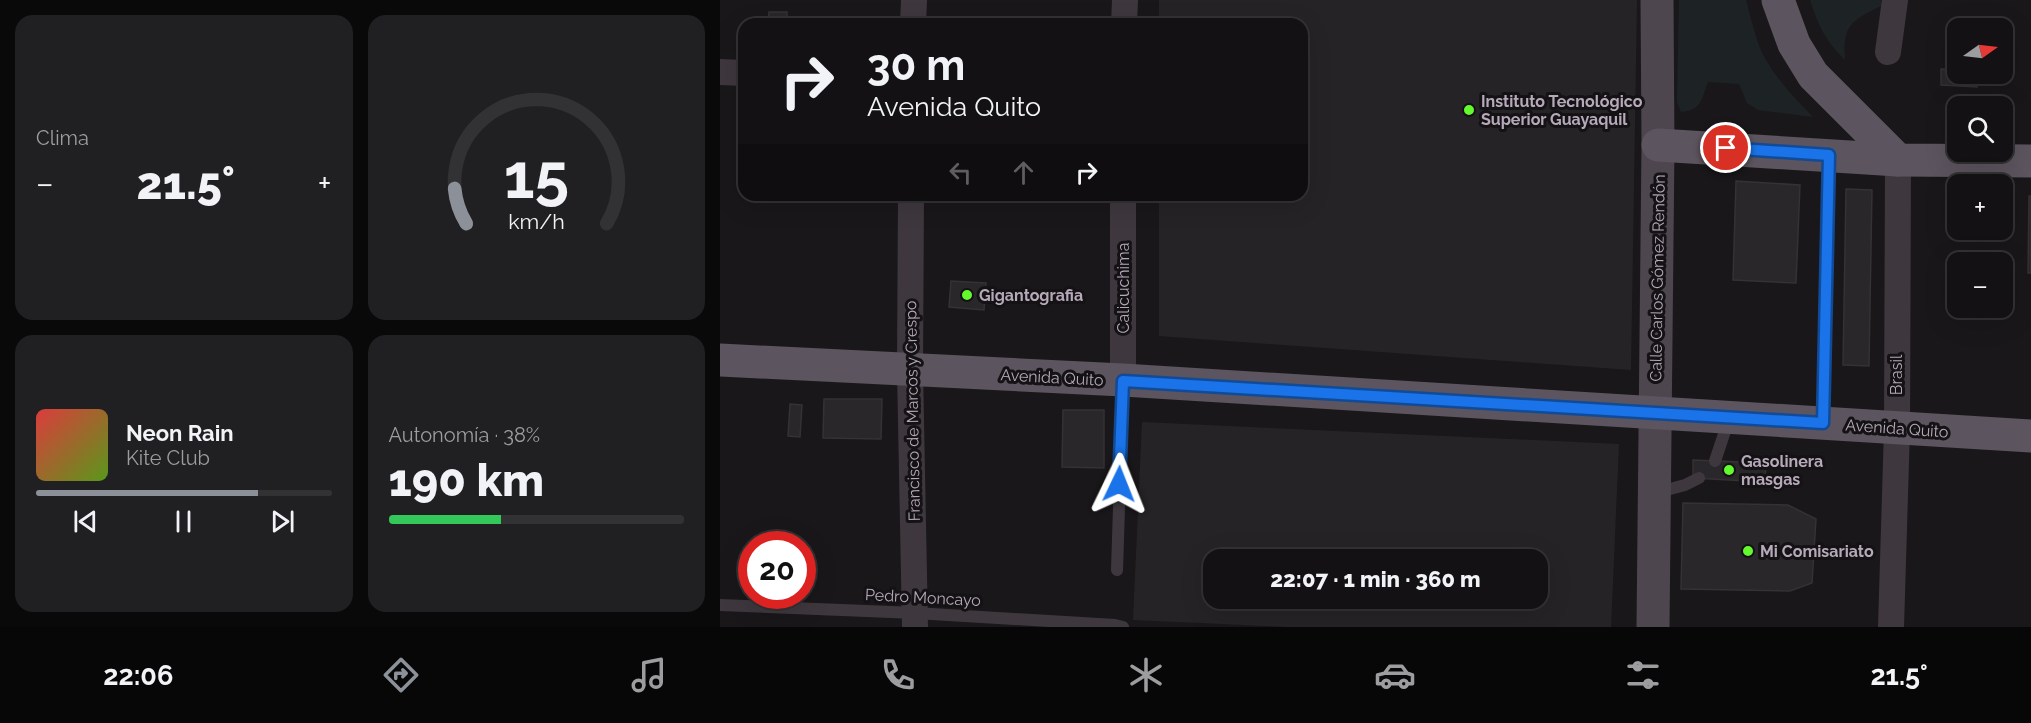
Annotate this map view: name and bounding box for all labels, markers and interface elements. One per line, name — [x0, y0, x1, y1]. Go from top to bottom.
north arrow — [1947, 18, 2013, 84]
map controls — [1947, 18, 2013, 318]
text: 30 m — [867, 41, 965, 90]
icon: right — [768, 42, 846, 120]
text: Avenida Quito — [867, 91, 1041, 122]
place label: Instituto Tecnológico Superior Guayaquil — [1481, 92, 1643, 129]
button: search — [1947, 96, 2013, 162]
marker: Instituto Tecnológico Superior Guayaquil — [1462, 103, 1476, 117]
pin — [1700, 122, 1751, 173]
text: Clima — [36, 126, 89, 150]
icon: arrive — [1709, 131, 1742, 164]
text: 15 — [504, 139, 569, 213]
icon: left — [944, 156, 977, 189]
icon: ahead — [1007, 156, 1040, 189]
icon: right — [1070, 156, 1103, 189]
text: 21.5° — [137, 157, 235, 210]
text: − — [36, 164, 54, 203]
text: + — [318, 164, 331, 203]
street label: Calle Carlos Gómez Rendón — [1646, 174, 1669, 382]
button: + — [1947, 174, 2013, 240]
text: km/h — [508, 210, 565, 235]
street label: Calicuchima — [1114, 243, 1133, 333]
button: − — [1947, 252, 2013, 318]
place label: Gigantografia — [979, 286, 1083, 305]
marker: Gigantografia — [960, 288, 974, 302]
street label: Francisco de Marcos y Crespo — [901, 300, 924, 522]
street label: Brasil — [1887, 354, 1906, 395]
street label: Avenida Quito — [1000, 365, 1104, 390]
street label: Avenida Quito — [1845, 415, 1949, 442]
text: Neon Rain — [126, 420, 234, 446]
text: Autonomía · 38% — [389, 423, 540, 447]
text: Kite Club — [126, 446, 210, 470]
position arrow — [1087, 452, 1151, 516]
place label: Gasolinera masgas — [1741, 452, 1823, 489]
text: 190 km — [389, 454, 544, 507]
marker: Gasolinera masgas — [1722, 463, 1736, 477]
icon: previous — [69, 505, 102, 538]
icon: pause — [167, 505, 200, 538]
icon: next — [266, 505, 299, 538]
speed limit sign: 20 — [738, 531, 816, 609]
place label: Mi Comisariato — [1760, 542, 1874, 561]
marker: Mi Comisariato — [1741, 544, 1755, 558]
text: 22:07 · 1 min · 360 m — [1270, 566, 1481, 592]
street label: Pedro Moncayo — [865, 585, 981, 610]
icon: directions — [380, 654, 422, 696]
icon: music — [628, 654, 670, 696]
icon: phone — [877, 654, 919, 696]
icon: climate — [1125, 654, 1167, 696]
icon: car — [1374, 654, 1416, 696]
icon: filters — [1622, 654, 1664, 696]
text: 22:06 — [103, 660, 173, 691]
text: 21.5° — [1870, 660, 1928, 691]

